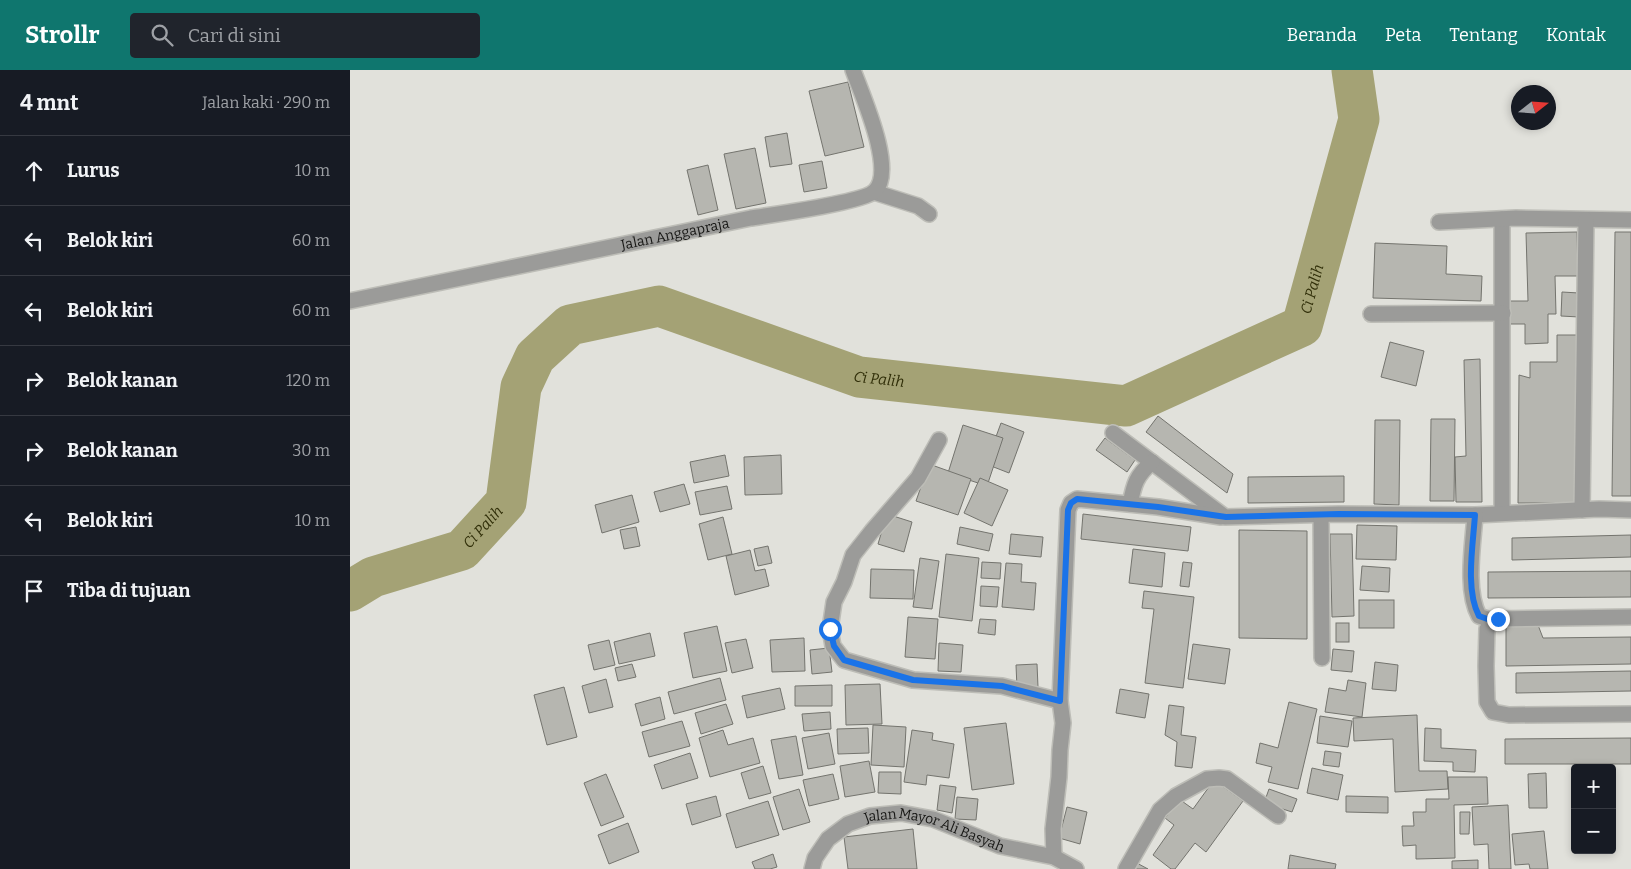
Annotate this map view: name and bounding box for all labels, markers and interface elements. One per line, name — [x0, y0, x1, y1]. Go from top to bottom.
search box — [130, 13, 480, 58]
text: Strollr — [25, 21, 100, 49]
icon: search — [148, 21, 176, 49]
text: Cari di sini — [188, 24, 281, 47]
text: Beranda — [1287, 24, 1357, 46]
text: Peta — [1385, 24, 1421, 46]
text: Tentang — [1449, 24, 1518, 46]
text: Kontak — [1546, 24, 1606, 46]
north arrow — [1511, 85, 1556, 130]
text: 4 mnt — [20, 90, 78, 116]
text: Jalan kaki · 290 m — [202, 93, 330, 112]
icon: ahead — [20, 157, 48, 185]
text: Lurus — [67, 159, 120, 182]
text: 10 m — [295, 161, 330, 180]
street label: Jalan Anggapraja — [619, 215, 731, 254]
icon: left — [20, 227, 48, 255]
text: Belok kiri — [67, 229, 153, 252]
text: 60 m — [292, 231, 330, 250]
water label: Ci Palih — [1297, 262, 1328, 316]
icon: left — [20, 297, 48, 325]
text: Belok kiri — [67, 299, 153, 322]
text: 60 m — [292, 301, 330, 320]
icon: right — [20, 367, 48, 395]
water label: Ci Palih — [851, 367, 905, 391]
text: Belok kanan — [67, 369, 178, 392]
text: 120 m — [286, 371, 330, 390]
icon: right — [20, 437, 48, 465]
text: Belok kanan — [67, 439, 178, 462]
text: 30 m — [292, 441, 330, 460]
water label: Ci Palih — [459, 502, 507, 552]
icon: left — [20, 507, 48, 535]
text: Belok kiri — [67, 509, 153, 532]
text: 10 m — [295, 511, 330, 530]
icon: arrive — [20, 577, 48, 605]
text: Tiba di tujuan — [67, 579, 191, 602]
route end — [1487, 608, 1510, 631]
route start — [819, 618, 842, 641]
map controls — [1571, 764, 1616, 854]
button: + — [1571, 764, 1616, 809]
street label: Jalan Mayor Ali Basyah — [861, 805, 1007, 856]
button: − — [1571, 809, 1616, 854]

